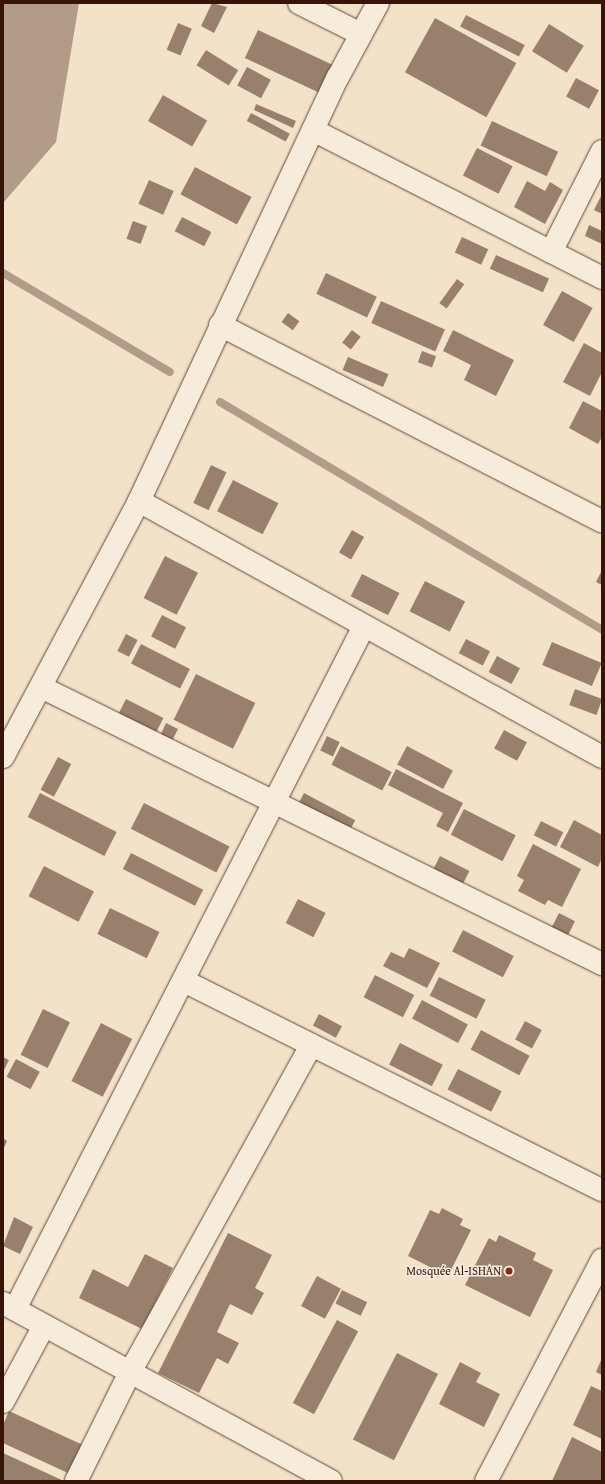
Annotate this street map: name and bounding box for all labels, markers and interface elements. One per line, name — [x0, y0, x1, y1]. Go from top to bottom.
place label: Mosquée Al-ISHAN — [406, 1264, 501, 1278]
marker: Mosquée Al-ISHAN — [504, 1266, 514, 1276]

